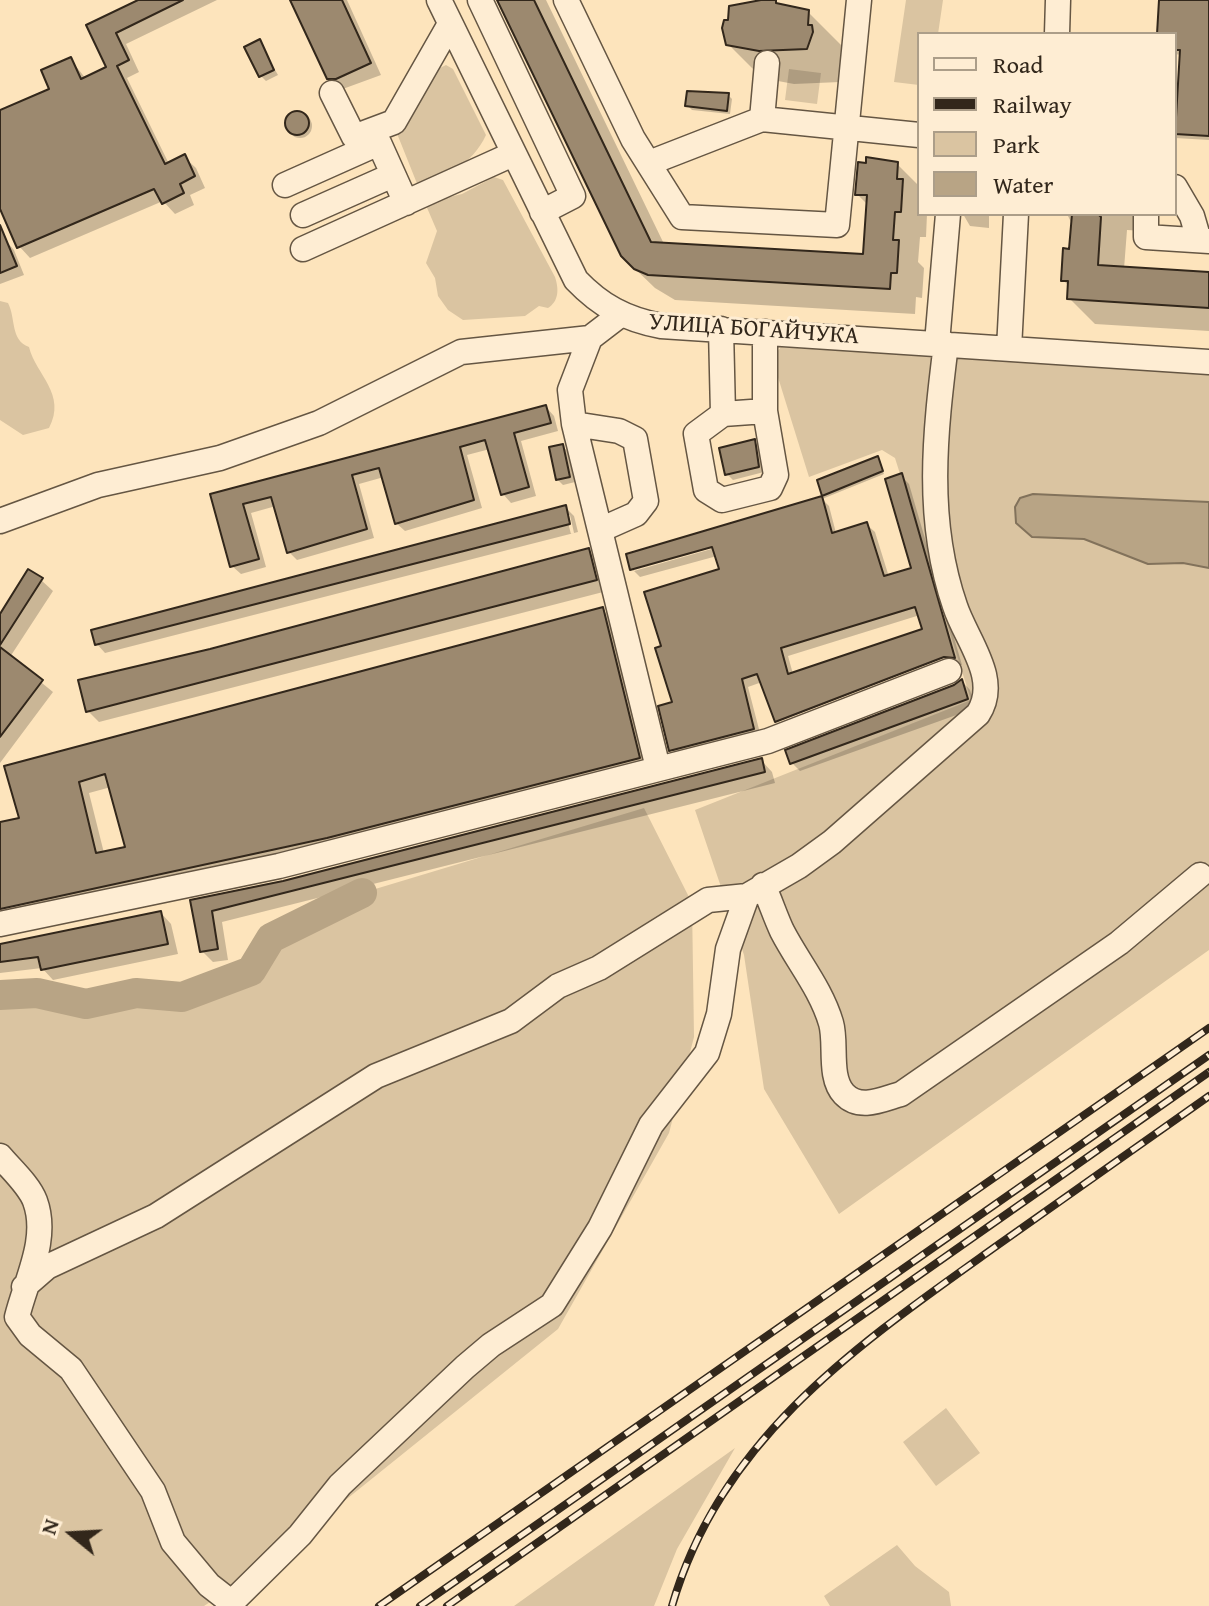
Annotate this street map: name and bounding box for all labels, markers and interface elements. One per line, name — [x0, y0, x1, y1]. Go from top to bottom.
legend — [917, 32, 1177, 216]
text: Road — [993, 47, 1043, 82]
text: Railway — [993, 87, 1072, 122]
text: Park — [993, 127, 1039, 162]
text: Water — [993, 167, 1053, 202]
street label: УЛИЦА БОГАЙЧУКА — [648, 308, 860, 352]
north arrow — [32, 1494, 112, 1574]
text: N — [32, 1515, 67, 1539]

